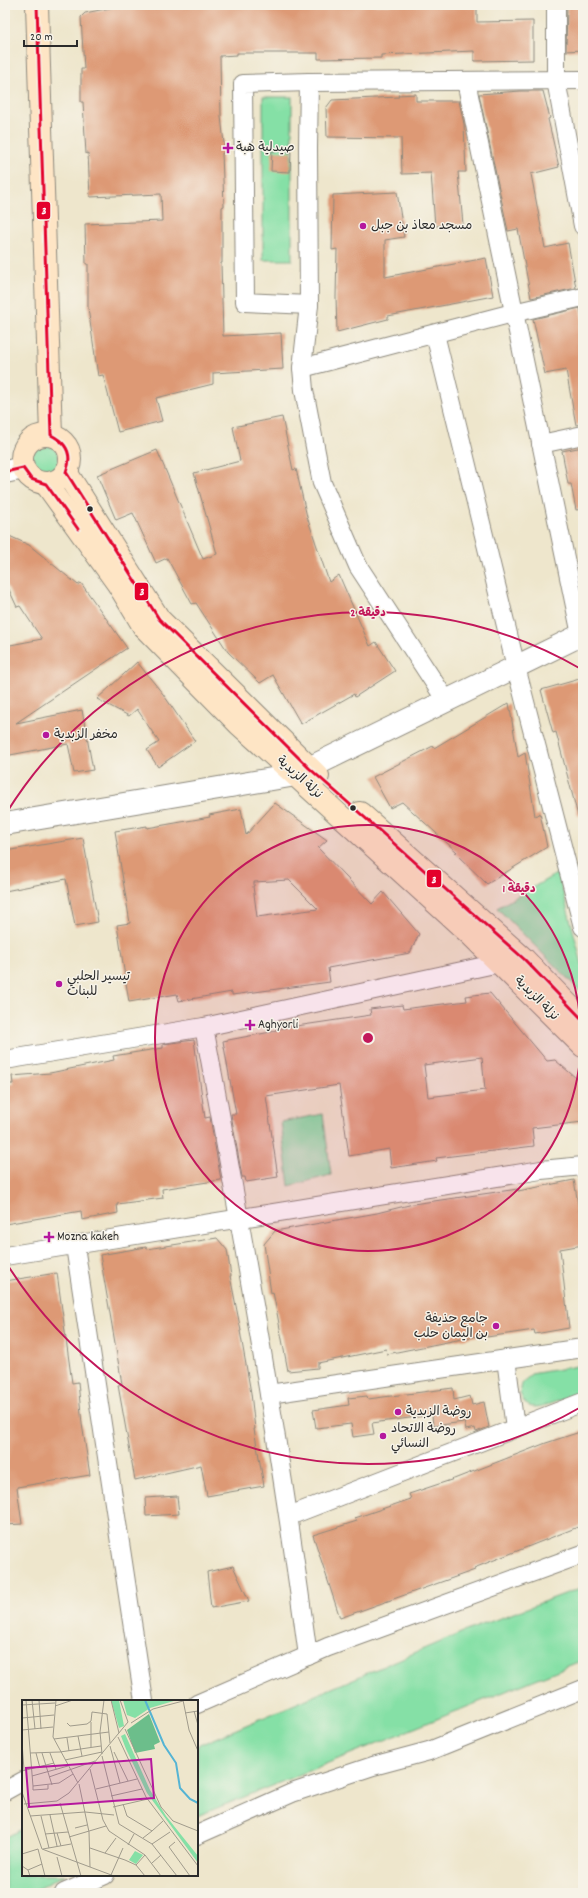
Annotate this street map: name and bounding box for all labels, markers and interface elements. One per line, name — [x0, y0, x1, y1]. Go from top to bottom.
scale bar — [24, 22, 77, 48]
text: 20 m — [30, 29, 53, 46]
place label: صيدلية هبة — [236, 139, 295, 158]
marker: صيدلية هبة — [223, 143, 233, 153]
line badge: 3 — [36, 201, 51, 220]
text: 3 — [42, 204, 47, 220]
place label: مسجد معاذ بن جبل — [371, 217, 472, 236]
marker: مسجد معاذ بن جبل — [358, 221, 368, 231]
unlabelled marker — [85, 504, 95, 514]
line badge: 3 — [134, 582, 149, 601]
text: 3 — [140, 585, 145, 601]
text: 2 دقيقة — [350, 605, 386, 622]
place label: مخفر الزبدية — [54, 726, 118, 745]
marker: مخفر الزبدية — [41, 730, 51, 740]
street label: نزلة الزبدية — [272, 752, 326, 804]
unlabelled marker — [348, 803, 358, 813]
line badge: 3 — [426, 869, 442, 888]
text: 3 — [432, 873, 437, 889]
text: 1 دقيقة — [502, 881, 536, 898]
place label: تيسير الحلبي للبنات — [67, 968, 130, 1002]
street label: نزلة الزبدية — [509, 972, 563, 1026]
marker: تيسير الحلبي للبنات — [54, 979, 64, 989]
place label: Aghyorli — [258, 1016, 299, 1035]
marker: Aghyorli — [245, 1020, 255, 1030]
centre of rings — [361, 1031, 375, 1045]
place label: Mozna kakeh — [57, 1228, 119, 1247]
marker: Mozna kakeh — [44, 1232, 54, 1242]
place label: جامع حذيفة بن اليمان حلب — [414, 1310, 488, 1344]
marker: جامع حذيفة بن اليمان حلب — [491, 1321, 501, 1331]
place label: روضة الزبدية — [406, 1403, 472, 1422]
marker: روضة الزبدية — [393, 1407, 403, 1417]
place label: روضة الاتحاد النسائي — [391, 1420, 456, 1454]
marker: روضة الاتحاد النسائي — [378, 1431, 388, 1441]
inset map — [22, 1700, 198, 1876]

